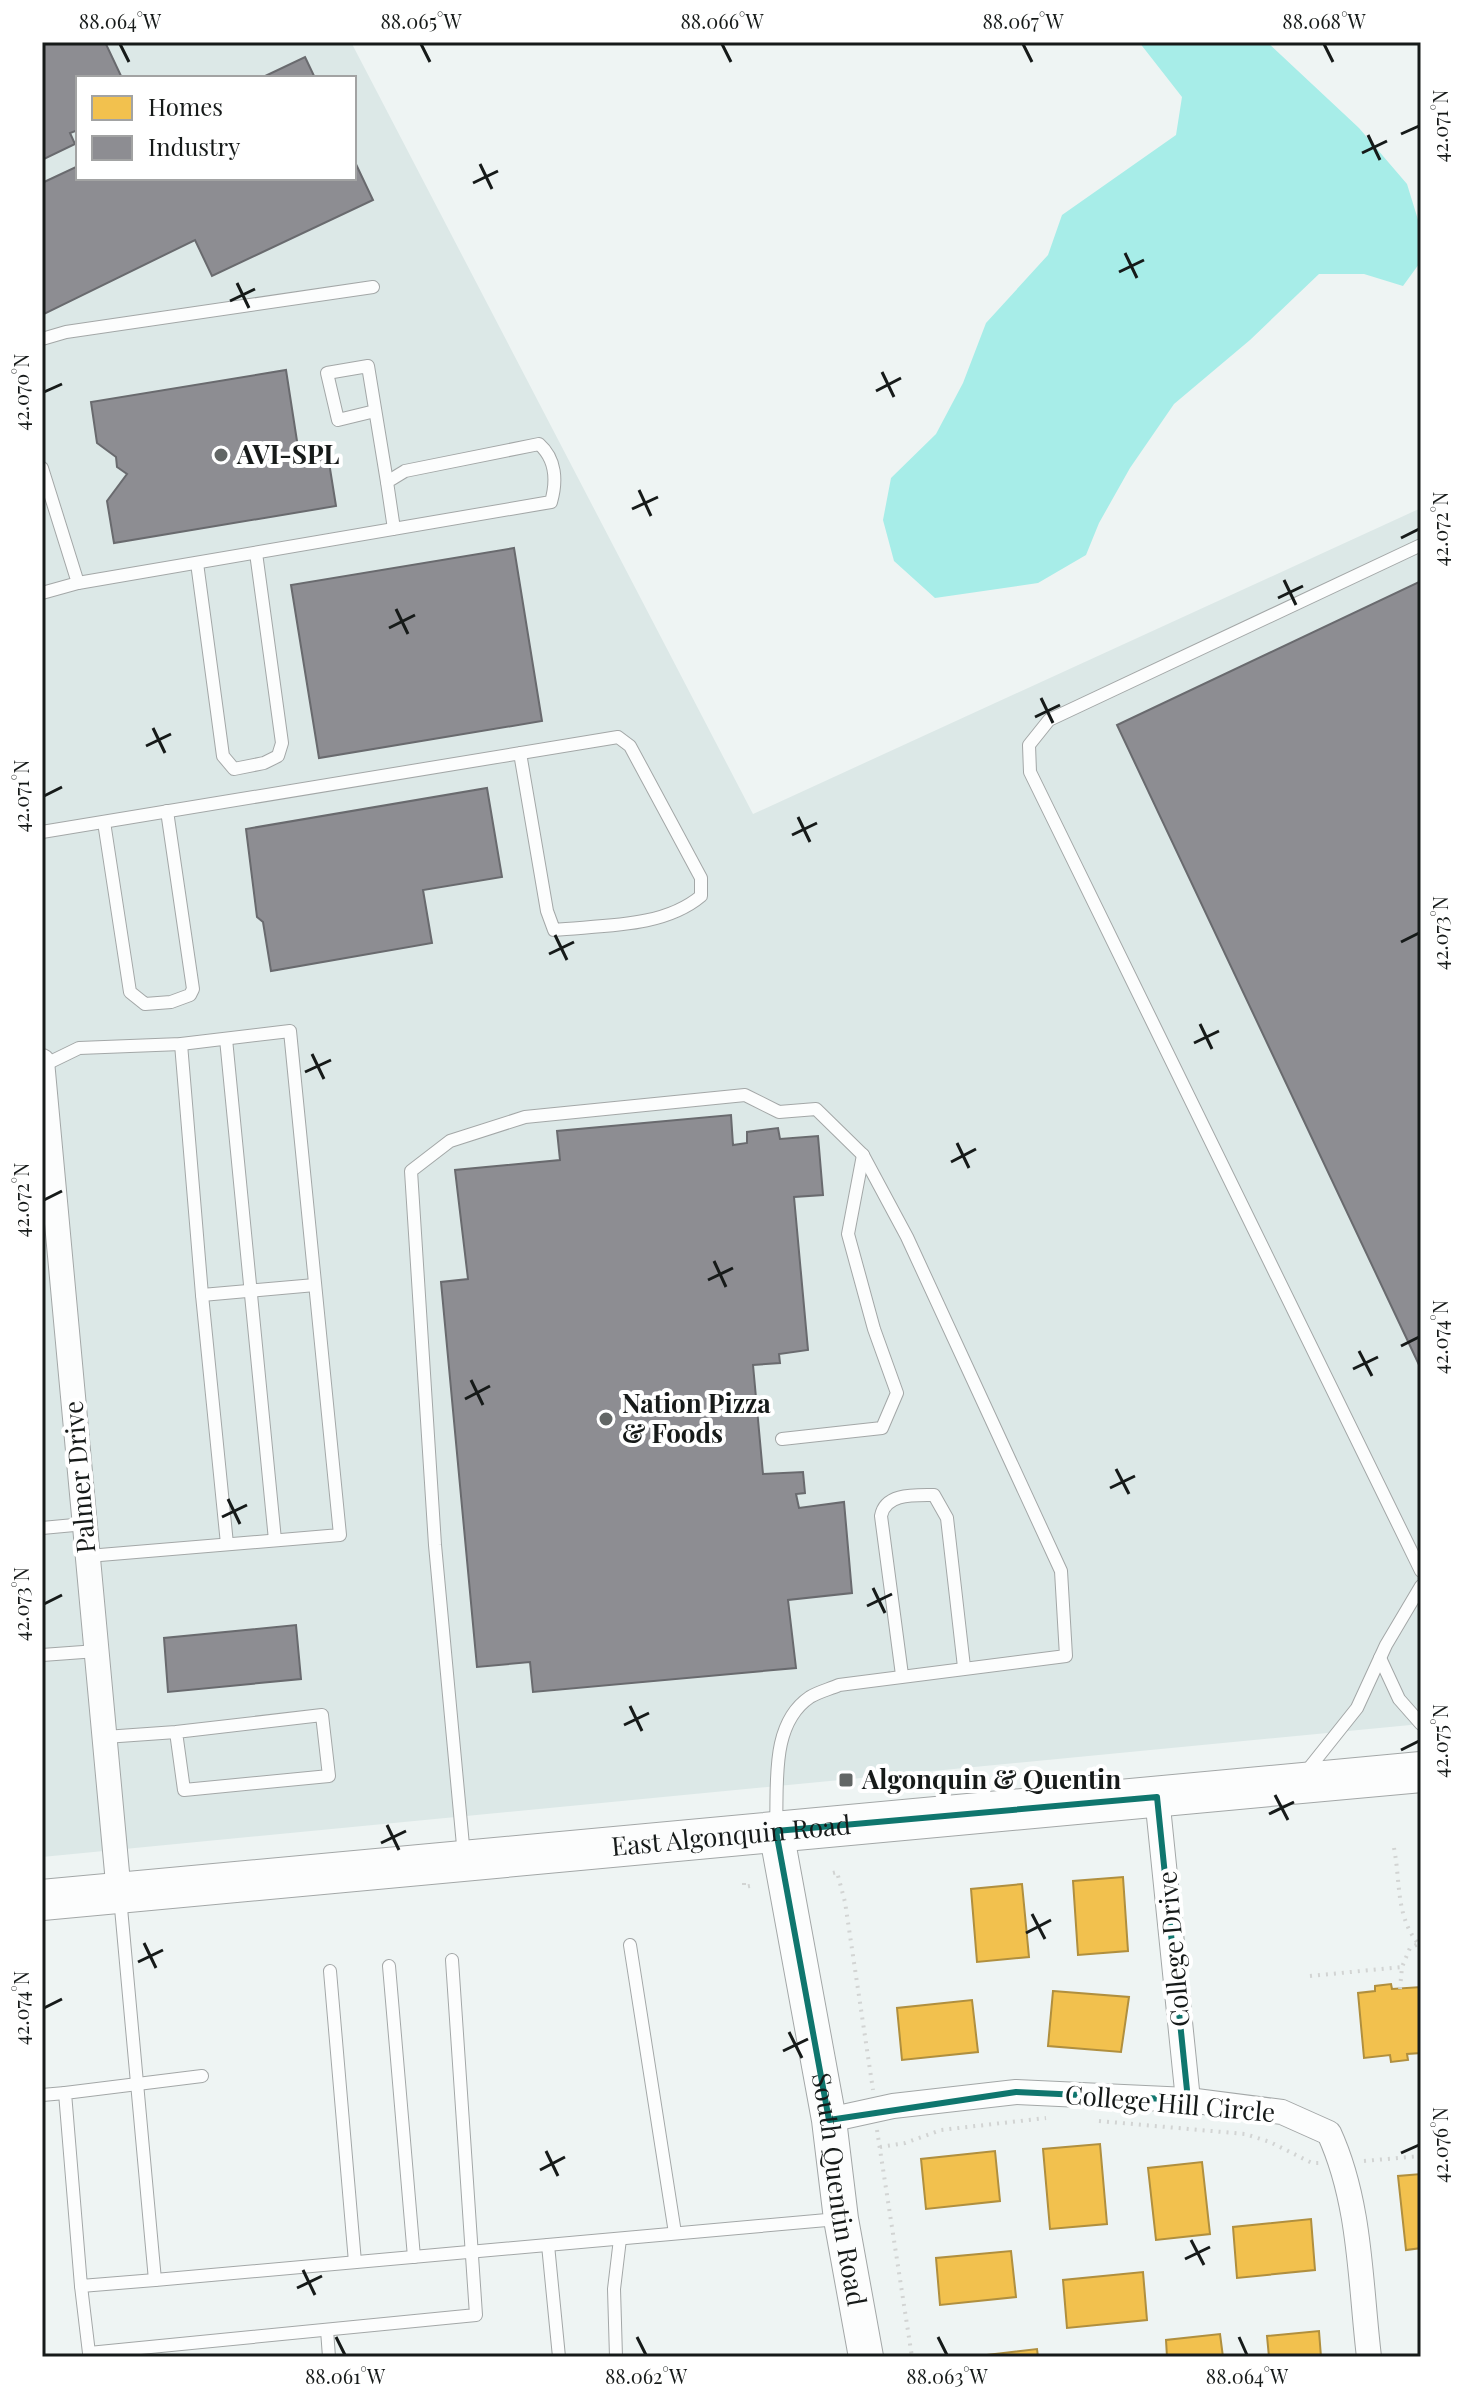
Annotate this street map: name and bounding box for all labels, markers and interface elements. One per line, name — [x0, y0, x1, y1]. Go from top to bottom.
text: 88.064°W — [79, 7, 162, 34]
text: 88.065°W — [380, 7, 462, 34]
text: 88.066°W — [680, 7, 764, 34]
text: 88.067°W — [982, 7, 1064, 34]
text: 88.068°W — [1282, 7, 1367, 34]
legend — [76, 76, 356, 180]
text: Homes — [148, 90, 223, 122]
text: 42.071°N — [1426, 90, 1453, 162]
text: Industry — [148, 130, 240, 162]
text: 42.070°N — [7, 354, 34, 430]
place label: AVI-SPL — [236, 436, 339, 471]
marker: AVI-SPL — [212, 446, 230, 464]
text: 42.072°N — [1426, 492, 1453, 566]
text: 42.071°N — [7, 760, 34, 832]
text: 42.073°N — [1426, 896, 1453, 970]
text: 42.072°N — [7, 1163, 34, 1237]
text: 42.074°N — [1426, 1300, 1453, 1374]
place label: Nation Pizza & Foods — [622, 1385, 771, 1450]
street label: Palmer Drive — [54, 1400, 103, 1555]
marker: Nation Pizza & Foods — [597, 1410, 615, 1428]
text: 42.073°N — [7, 1567, 34, 1641]
text: 42.075°N — [1426, 1704, 1453, 1778]
place label: Algonquin & Quentin — [861, 1761, 1121, 1796]
marker: Algonquin & Quentin — [837, 1771, 855, 1789]
street label: East Algonquin Road — [610, 1806, 852, 1863]
street label: College Drive — [1148, 1870, 1197, 2029]
text: 42.074°N — [7, 1971, 34, 2045]
street label: South Quentin Road — [805, 2070, 875, 2309]
street label: College Hill Circle — [1064, 2076, 1277, 2129]
text: 42.076°N — [1426, 2107, 1453, 2183]
text: 88.061°W — [305, 2362, 386, 2389]
text: 88.062°W — [605, 2362, 688, 2389]
text: 88.063°W — [906, 2362, 989, 2389]
text: 88.064°W — [1206, 2362, 1289, 2389]

